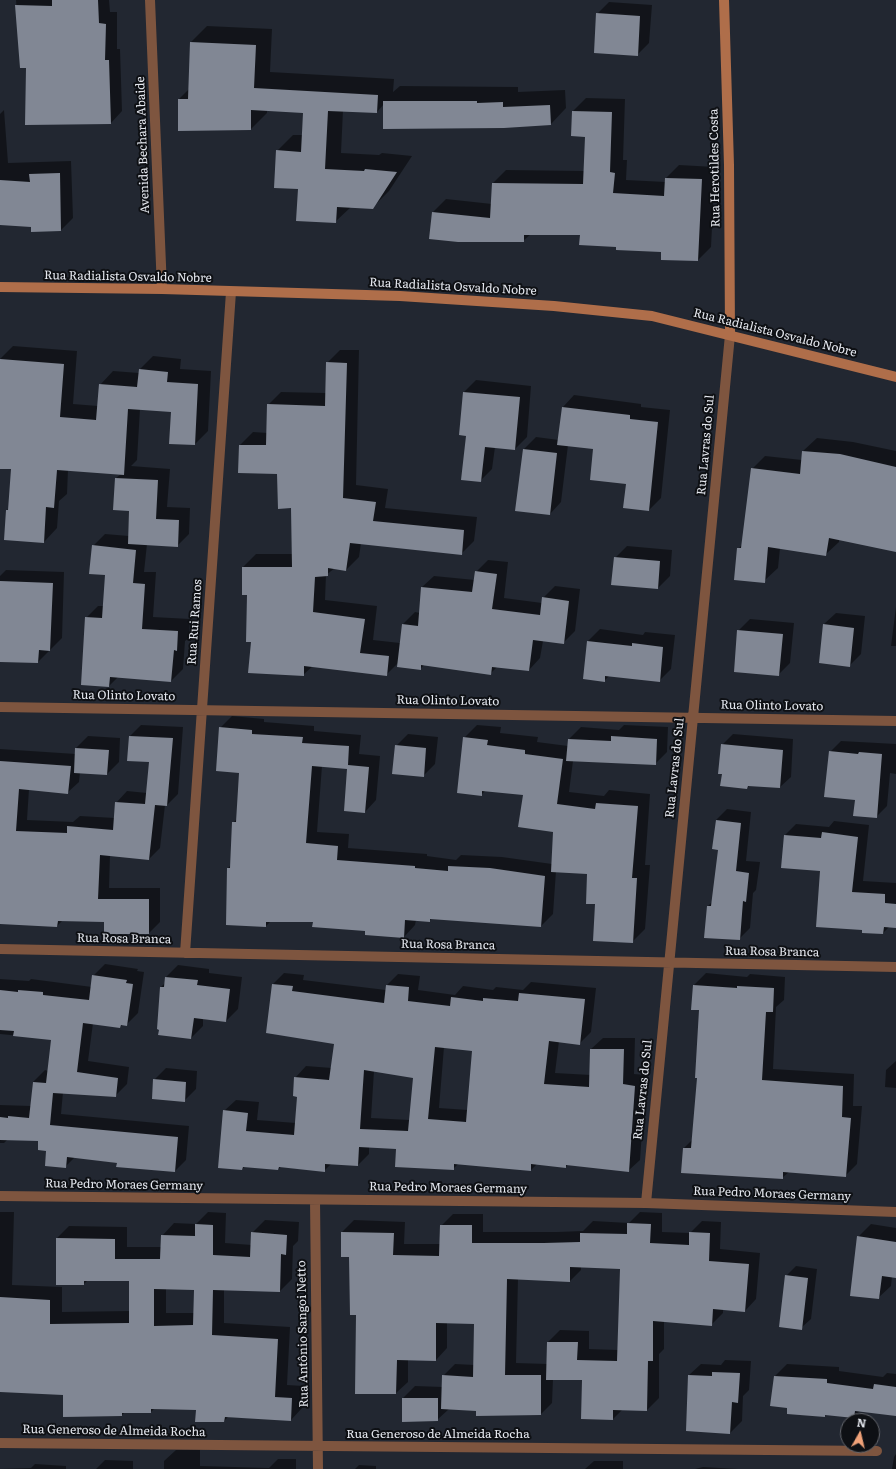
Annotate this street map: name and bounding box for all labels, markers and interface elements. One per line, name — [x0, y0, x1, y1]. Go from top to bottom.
street label: Avenida Bechara Abaide — [133, 76, 153, 214]
street label: Rua Herotildes Costa — [707, 109, 723, 227]
street label: Rua Radialista Osvaldo Nobre — [44, 268, 212, 286]
street label: Rua Radialista Osvaldo Nobre — [369, 275, 537, 299]
street label: Rua Radialista Osvaldo Nobre — [692, 306, 858, 360]
street label: Rua Lavras do Sul — [694, 394, 718, 496]
street label: Rua Rui Ramos — [185, 579, 205, 665]
street label: Rua Olinto Lovato — [72, 688, 176, 704]
street label: Rua Olinto Lovato — [396, 693, 500, 709]
street label: Rua Olinto Lovato — [720, 698, 824, 714]
street label: Rua Lavras do Sul — [663, 717, 687, 819]
street label: Rua Rosa Branca — [77, 931, 171, 947]
street label: Rua Rosa Branca — [401, 937, 495, 953]
street label: Rua Rosa Branca — [725, 944, 819, 960]
street label: Rua Lavras do Sul — [631, 1039, 655, 1141]
street label: Rua Pedro Moraes Germany — [45, 1176, 203, 1194]
street label: Rua Pedro Moraes Germany — [369, 1179, 527, 1197]
street label: Rua Pedro Moraes Germany — [693, 1184, 851, 1204]
street label: Rua Antônio Sangoi Netto — [295, 1260, 311, 1408]
north arrow — [840, 1413, 880, 1453]
text: N — [856, 1414, 867, 1431]
street label: Rua Generoso de Almeida Rocha — [22, 1422, 206, 1440]
street label: Rua Generoso de Almeida Rocha — [346, 1427, 530, 1441]

